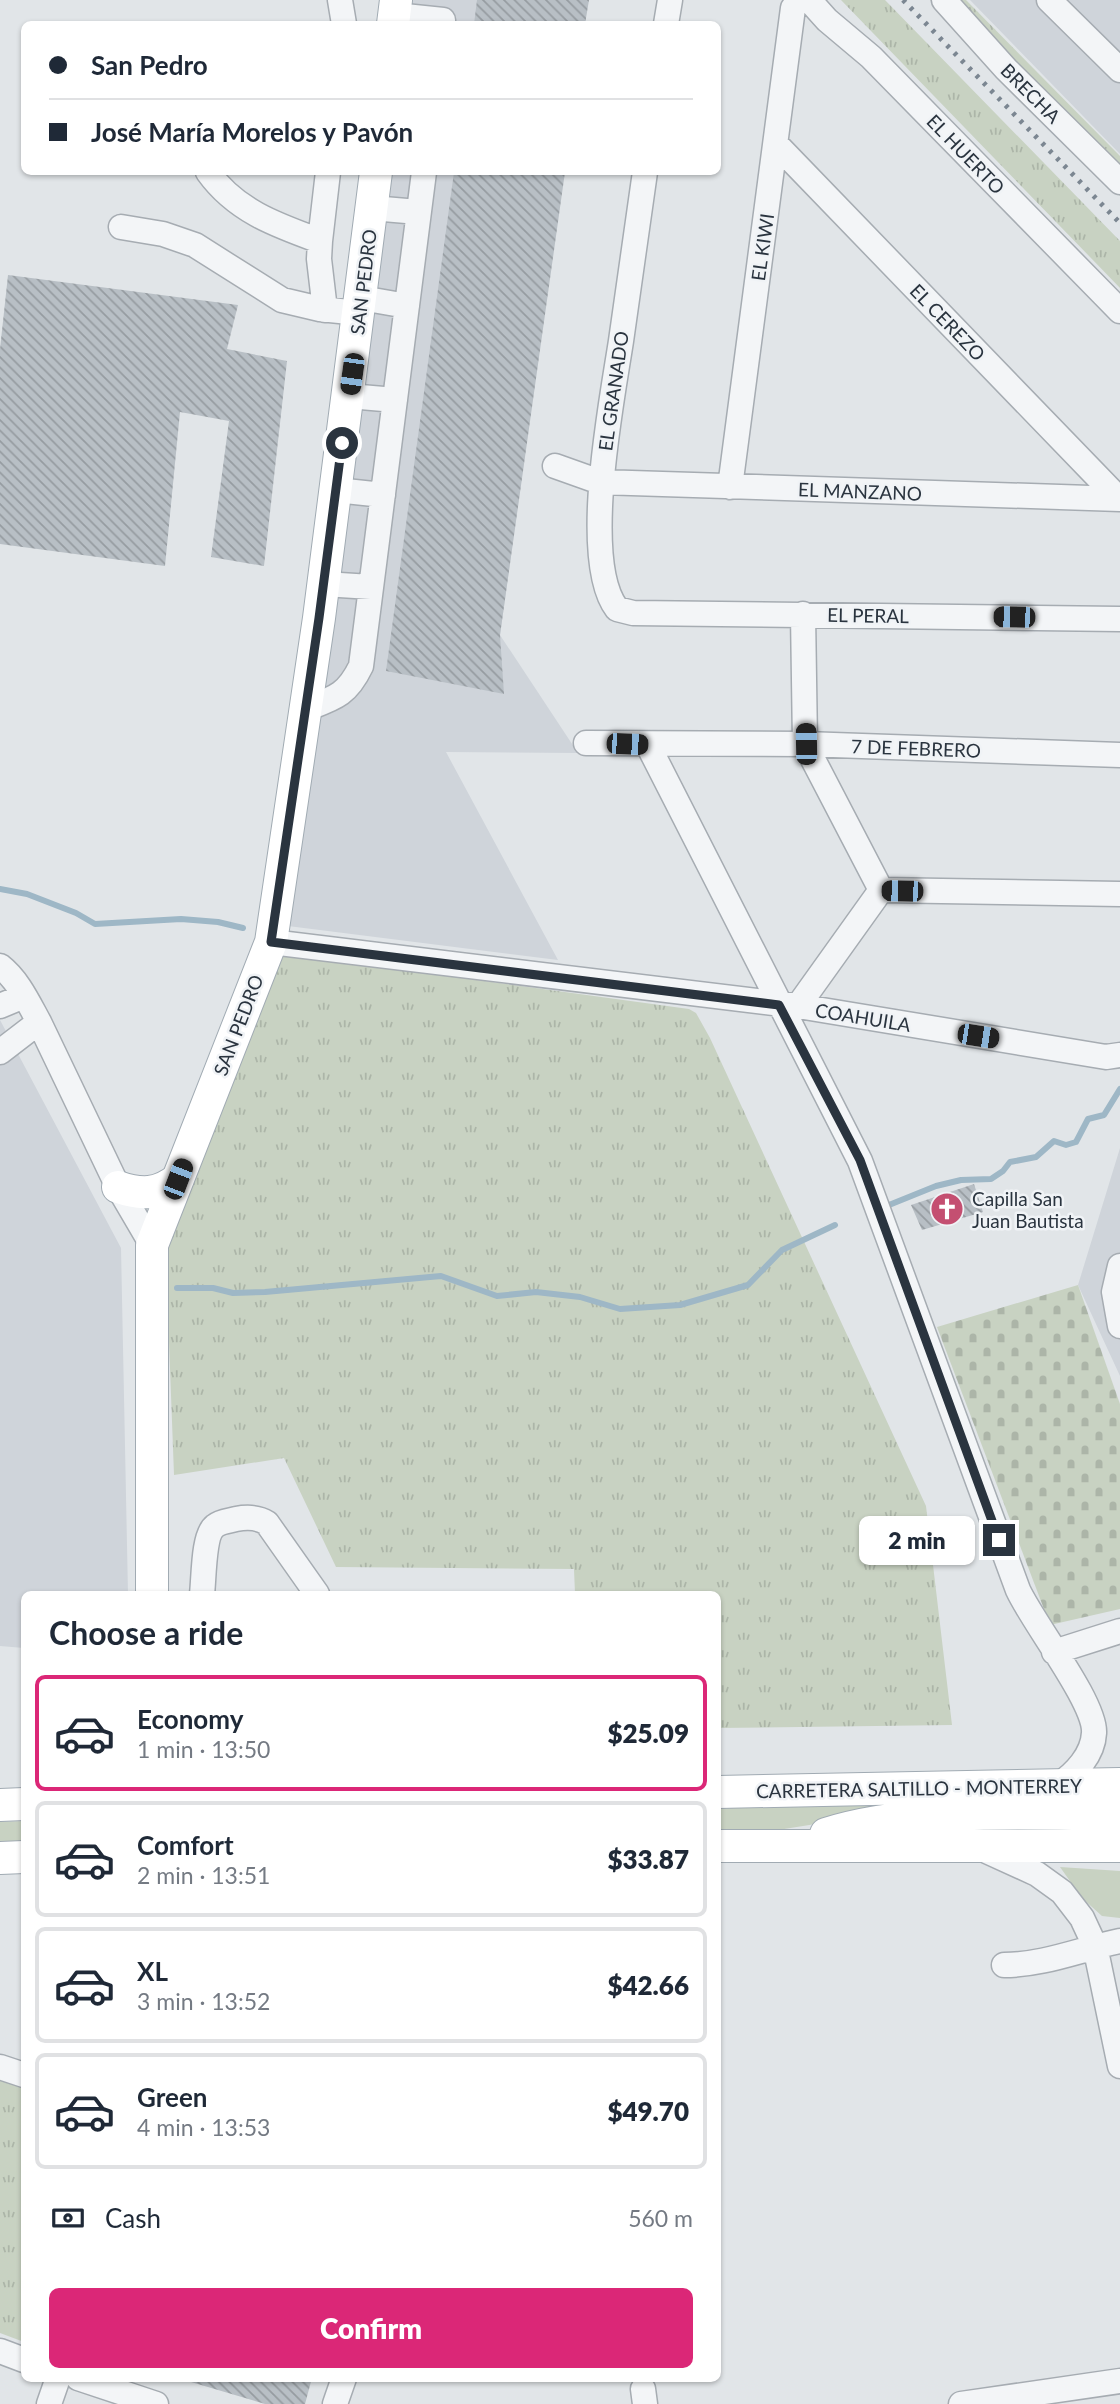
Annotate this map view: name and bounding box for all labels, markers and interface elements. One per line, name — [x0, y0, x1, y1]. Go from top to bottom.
text: San Pedro — [91, 49, 208, 81]
street label: BRECHA — [996, 58, 1066, 128]
street label: EL HUERTO — [922, 109, 1010, 199]
text: José María Morelos y Pavón — [91, 116, 413, 148]
street label: EL KIWI — [746, 212, 778, 282]
street label: SAN PEDRO — [345, 228, 381, 336]
street label: EL CEREZO — [906, 279, 990, 365]
street label: EL GRANADO — [593, 330, 633, 452]
car — [339, 352, 366, 396]
route start — [326, 427, 358, 459]
street label: EL MANZANO — [798, 477, 922, 505]
street label: EL PERAL — [827, 603, 909, 627]
car — [993, 606, 1036, 628]
car — [796, 723, 817, 765]
car — [606, 733, 649, 755]
street label: 7 DE FEBRERO — [851, 734, 981, 762]
car — [881, 880, 924, 902]
street label: SAN PEDRO — [208, 971, 268, 1079]
street label: COAHUILA — [814, 998, 913, 1036]
car — [956, 1022, 1001, 1050]
car — [161, 1156, 196, 1202]
place label: Capilla San Juan Bautista — [972, 1187, 1084, 1232]
church icon: Capilla San Juan Bautista — [928, 1190, 966, 1228]
callout: 2 min — [859, 1516, 974, 1564]
route end — [983, 1524, 1015, 1556]
text: 2 min — [888, 1526, 946, 1554]
text: Choose a ride — [49, 1613, 243, 1652]
icon: car — [53, 1702, 116, 1765]
text: Economy — [137, 1703, 243, 1735]
text: $25.09 — [607, 1717, 689, 1749]
text: 1 min · 13:50 — [137, 1735, 270, 1763]
street label: CARRETERA SALTILLO - MONTERREY — [756, 1774, 1082, 1802]
icon: car — [53, 1828, 116, 1891]
text: Comfort — [137, 1829, 234, 1861]
text: $33.87 — [607, 1843, 689, 1875]
text: 2 min · 13:51 — [137, 1861, 270, 1889]
icon: car — [53, 1954, 116, 2017]
text: XL — [137, 1955, 168, 1987]
text: $42.66 — [607, 1969, 689, 2001]
text: 3 min · 13:52 — [137, 1987, 270, 2015]
icon: car — [53, 2080, 116, 2143]
text: Green — [137, 2081, 207, 2113]
text: $49.70 — [607, 2095, 689, 2127]
text: 4 min · 13:53 — [137, 2113, 270, 2141]
icon: cash — [49, 2199, 87, 2237]
text: Cash — [105, 2202, 161, 2234]
text: 560 m — [628, 2204, 693, 2232]
button: Confirm — [49, 2288, 693, 2368]

